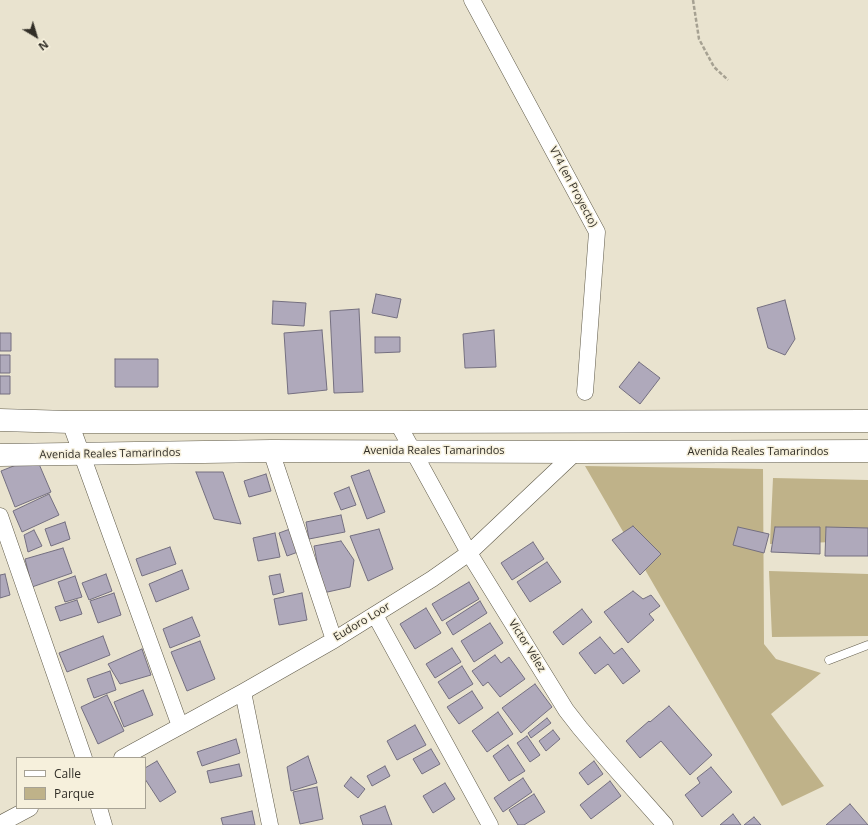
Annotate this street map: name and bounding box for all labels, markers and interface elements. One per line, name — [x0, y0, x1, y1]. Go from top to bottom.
north arrow — [16, 16, 56, 56]
text: N — [36, 37, 52, 55]
street label: VT4 (en Proyecto) — [546, 144, 600, 230]
street label: Avenida Reales Tamarindos — [363, 444, 505, 458]
street label: Avenida Reales Tamarindos — [687, 445, 829, 459]
street label: Avenida Reales Tamarindos — [39, 446, 181, 462]
street label: Eudoro Loor — [331, 600, 393, 644]
street label: Victor Vélez — [506, 617, 548, 675]
legend — [16, 757, 146, 809]
text: Calle — [54, 765, 81, 782]
text: Parque — [54, 785, 94, 802]

